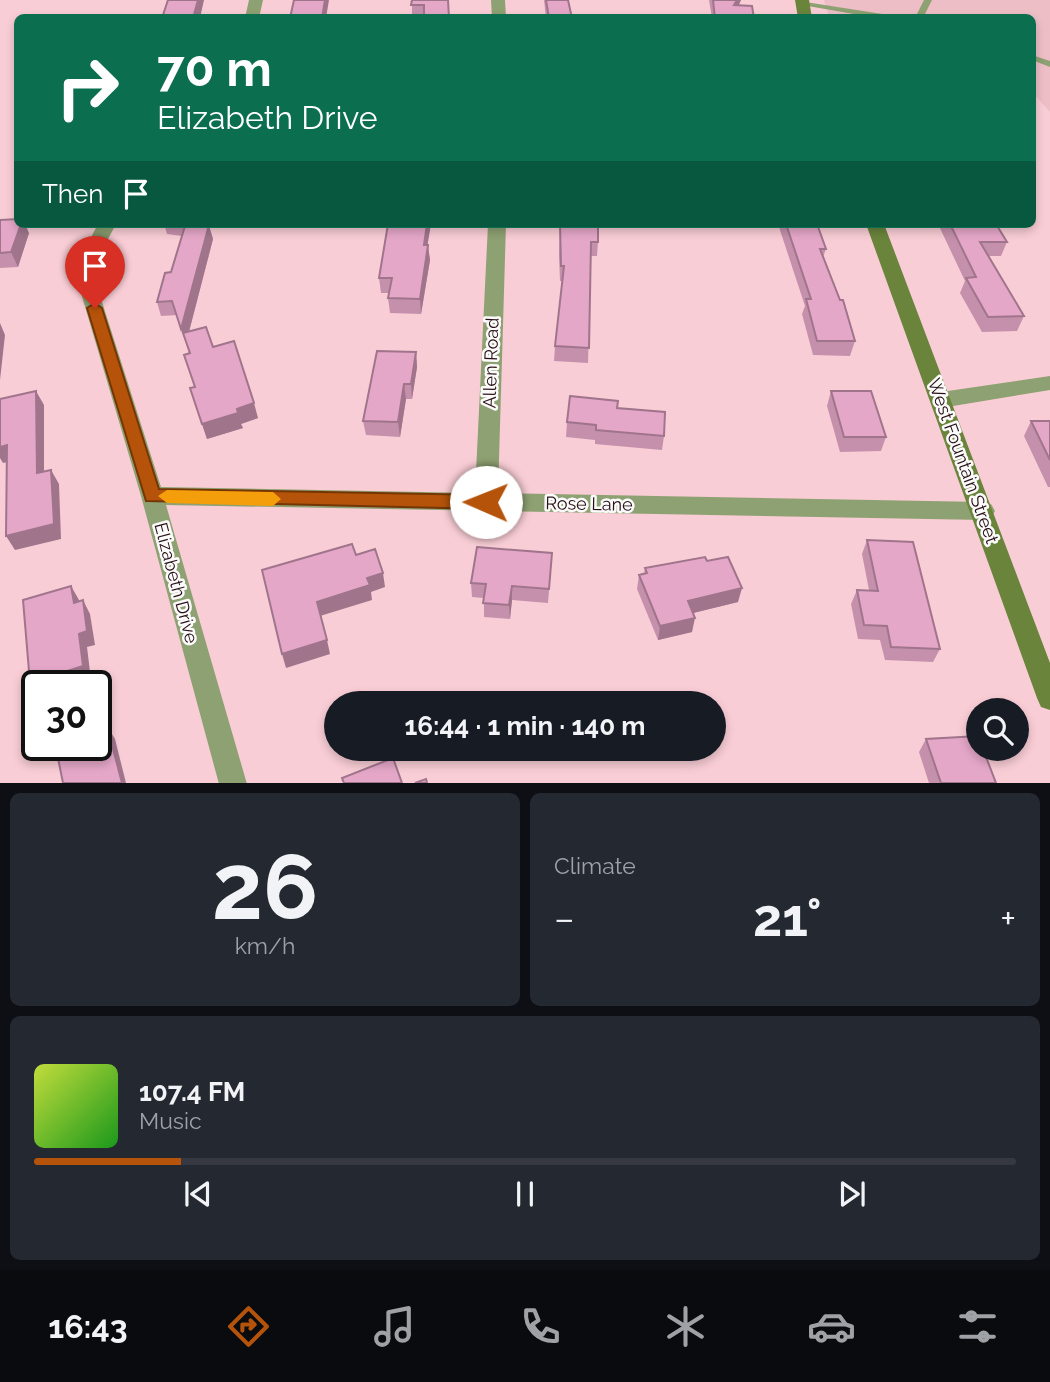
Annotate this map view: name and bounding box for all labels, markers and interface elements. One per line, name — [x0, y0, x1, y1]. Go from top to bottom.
text: 70 m — [157, 40, 272, 97]
icon: right — [42, 42, 133, 133]
text: Elizabeth Drive — [157, 99, 378, 136]
icon: arrive — [117, 175, 155, 213]
text: Then — [42, 179, 103, 209]
pin — [65, 236, 125, 308]
icon: arrive — [76, 247, 114, 285]
street label: Allen Road — [478, 317, 503, 409]
street label: West Fountain Street — [924, 375, 1003, 546]
position arrow — [449, 465, 523, 539]
street label: Rose Lane — [545, 492, 633, 515]
street label: Elizabeth Drive — [150, 520, 203, 646]
speed limit sign: 30 — [21, 670, 112, 761]
map controls — [966, 698, 1029, 761]
button: search — [966, 698, 1029, 761]
text: 16:44 · 1 min · 140 m — [404, 711, 646, 741]
text: 26 — [212, 833, 318, 940]
text: Climate — [554, 852, 636, 879]
text: 21° — [753, 887, 822, 948]
text: − — [554, 896, 574, 941]
text: + — [1000, 896, 1016, 941]
text: km/h — [235, 932, 295, 959]
text: 107.4 FM — [139, 1077, 245, 1107]
text: Music — [139, 1107, 202, 1134]
icon: previous — [179, 1175, 217, 1213]
icon: pause — [506, 1175, 544, 1213]
icon: next — [833, 1175, 871, 1213]
icon: directions — [224, 1302, 273, 1351]
icon: music — [370, 1302, 419, 1351]
icon: phone — [516, 1302, 565, 1351]
icon: climate — [661, 1302, 710, 1351]
icon: car — [807, 1302, 856, 1351]
icon: filters — [953, 1302, 1002, 1351]
text: 16:43 — [48, 1308, 128, 1345]

